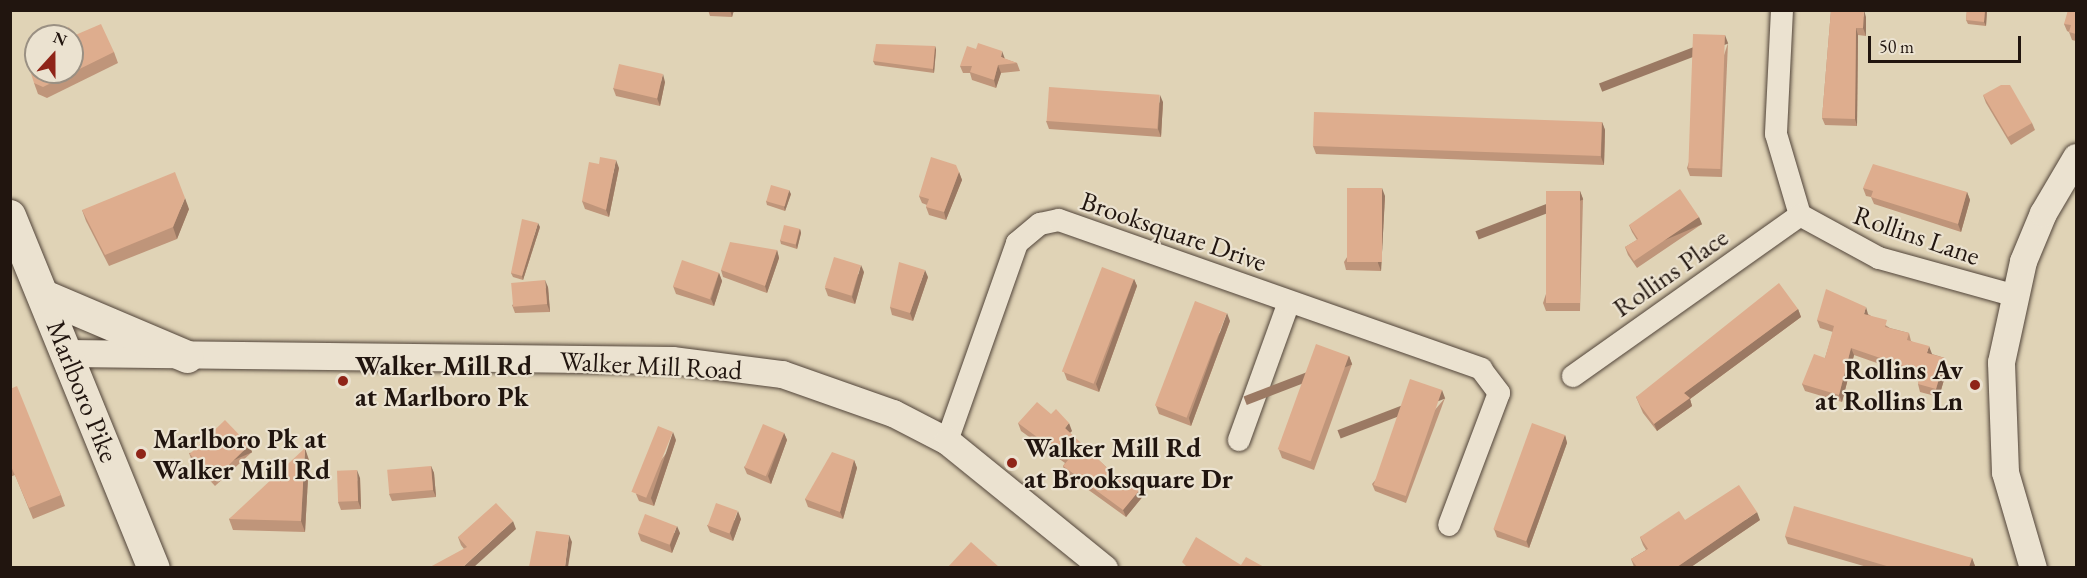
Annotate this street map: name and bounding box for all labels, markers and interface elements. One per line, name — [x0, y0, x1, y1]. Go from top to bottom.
north arrow — [24, 24, 84, 84]
scale bar — [1871, 24, 2024, 62]
text: N — [50, 26, 70, 51]
text: 50 m — [1879, 35, 1914, 58]
street label: Brooksquare Drive — [1077, 184, 1271, 278]
street label: Rollins Lane — [1850, 198, 1984, 272]
street label: Rollins Place — [1606, 221, 1734, 323]
street label: Marlboro Pike — [40, 315, 126, 467]
street label: Walker Mill Road — [559, 344, 743, 386]
place label: Walker Mill Rd at Marlboro Pk — [355, 349, 532, 412]
place label: Rollins Av at Rollins Ln — [1815, 353, 1963, 416]
marker: Walker Mill Rd at Marlboro Pk — [336, 374, 350, 388]
marker: Rollins Av at Rollins Ln — [1968, 378, 1982, 392]
place label: Marlboro Pk at Walker Mill Rd — [153, 422, 330, 485]
place label: Walker Mill Rd at Brooksquare Dr — [1024, 431, 1233, 494]
marker: Marlboro Pk at Walker Mill Rd — [134, 447, 148, 461]
marker: Walker Mill Rd at Brooksquare Dr — [1005, 456, 1019, 470]

